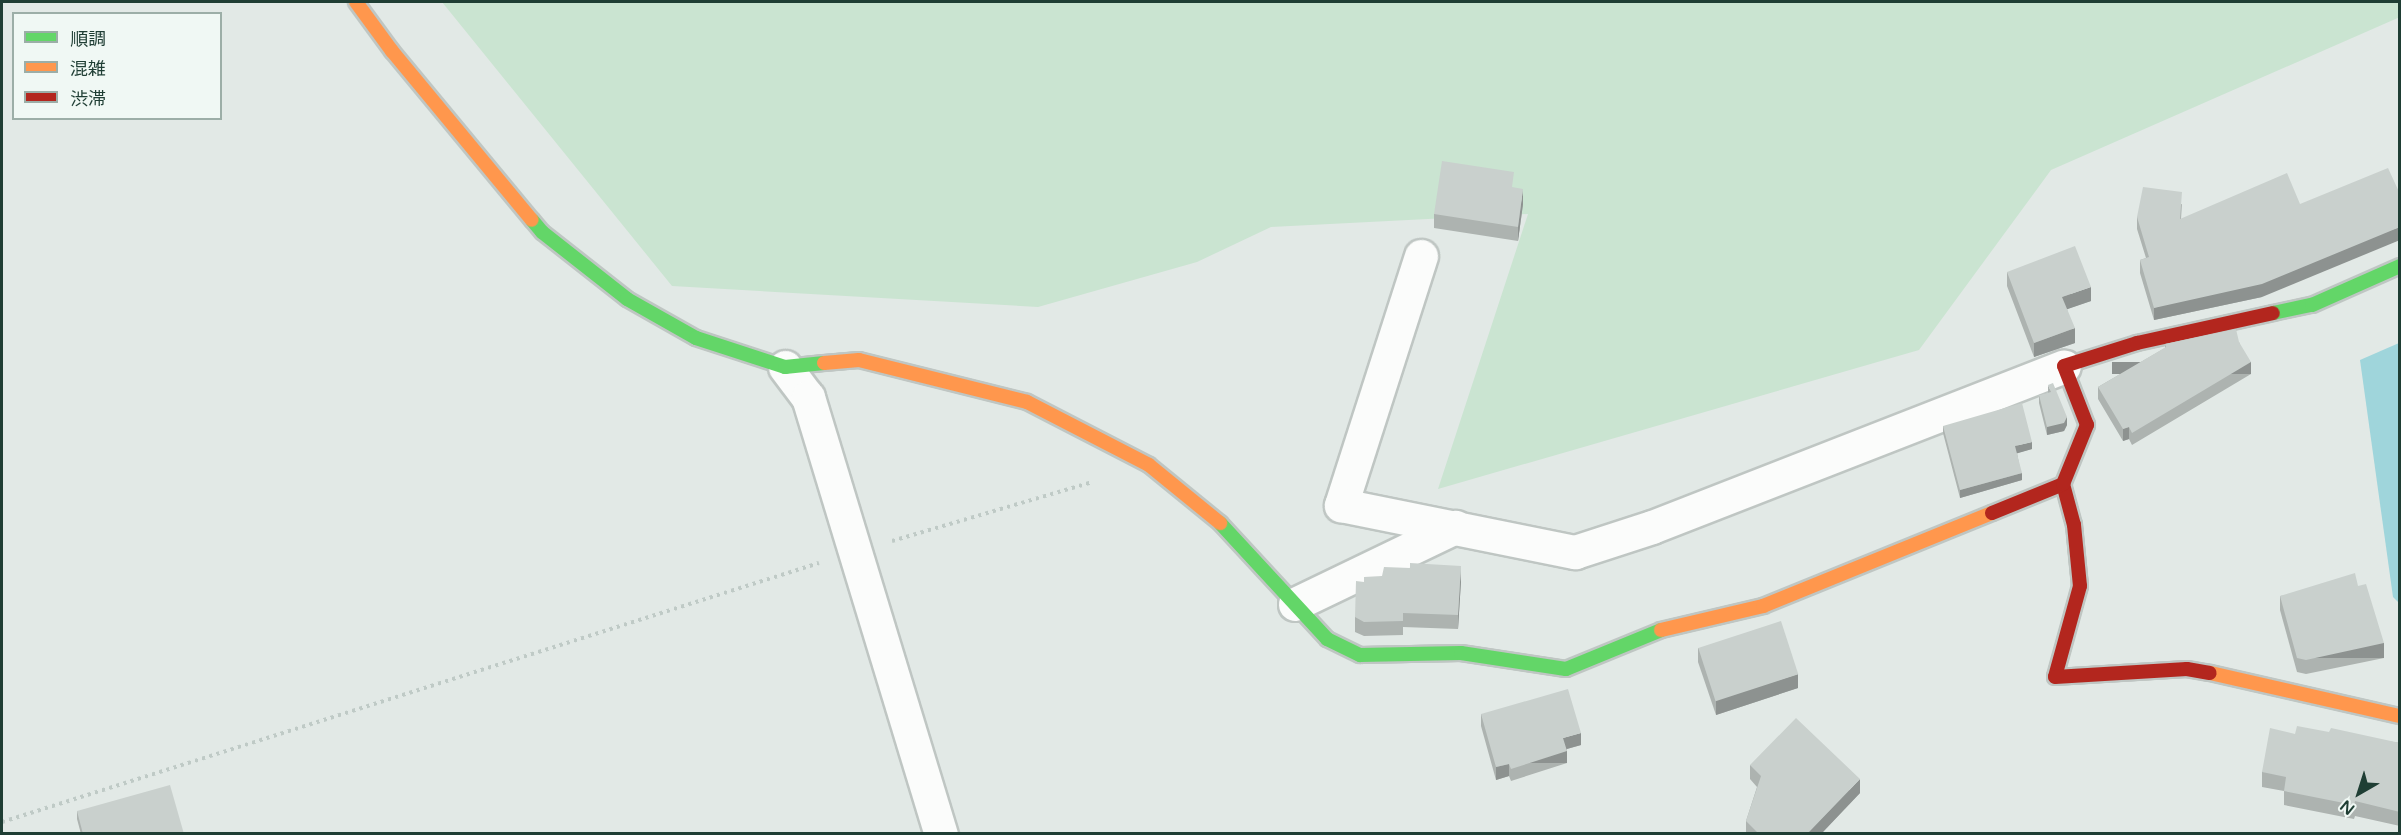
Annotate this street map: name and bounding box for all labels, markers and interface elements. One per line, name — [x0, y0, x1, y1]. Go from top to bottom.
legend — [12, 12, 222, 120]
text: 順調 — [70, 28, 106, 50]
text: 混雑 — [70, 58, 106, 80]
text: 渋滞 — [70, 88, 106, 110]
north arrow — [2329, 763, 2389, 823]
text: N — [2336, 795, 2359, 819]

